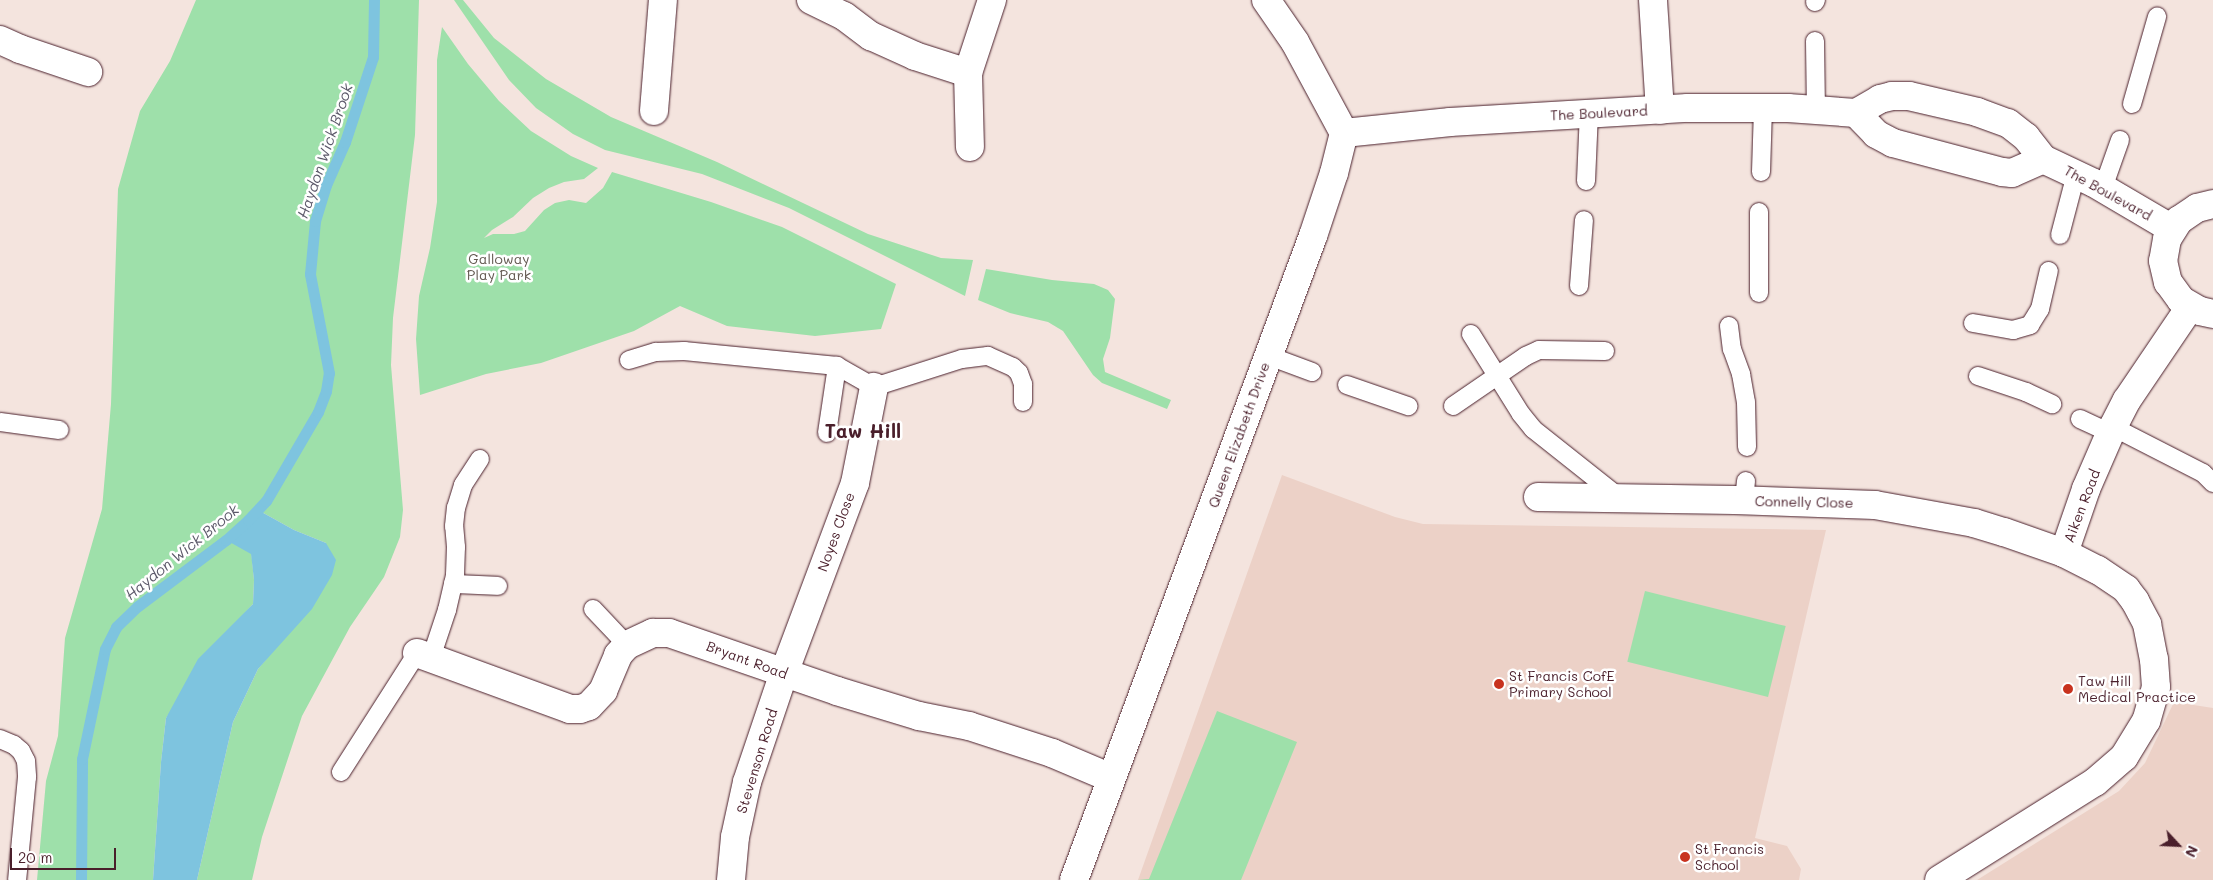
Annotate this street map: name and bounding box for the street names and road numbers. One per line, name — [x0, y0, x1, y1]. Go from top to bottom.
street label: The Boulevard — [1550, 102, 1648, 124]
street label: The Boulevard — [2061, 162, 2155, 224]
street label: Queen Elizabeth Drive — [1205, 360, 1273, 510]
street label: Aiken Road — [2060, 467, 2104, 545]
street label: Noyes Close — [814, 490, 858, 574]
street label: Connelly Close — [1755, 493, 1853, 511]
street label: Bryant Road — [704, 638, 790, 682]
street label: Stevenson Road — [733, 707, 781, 815]

